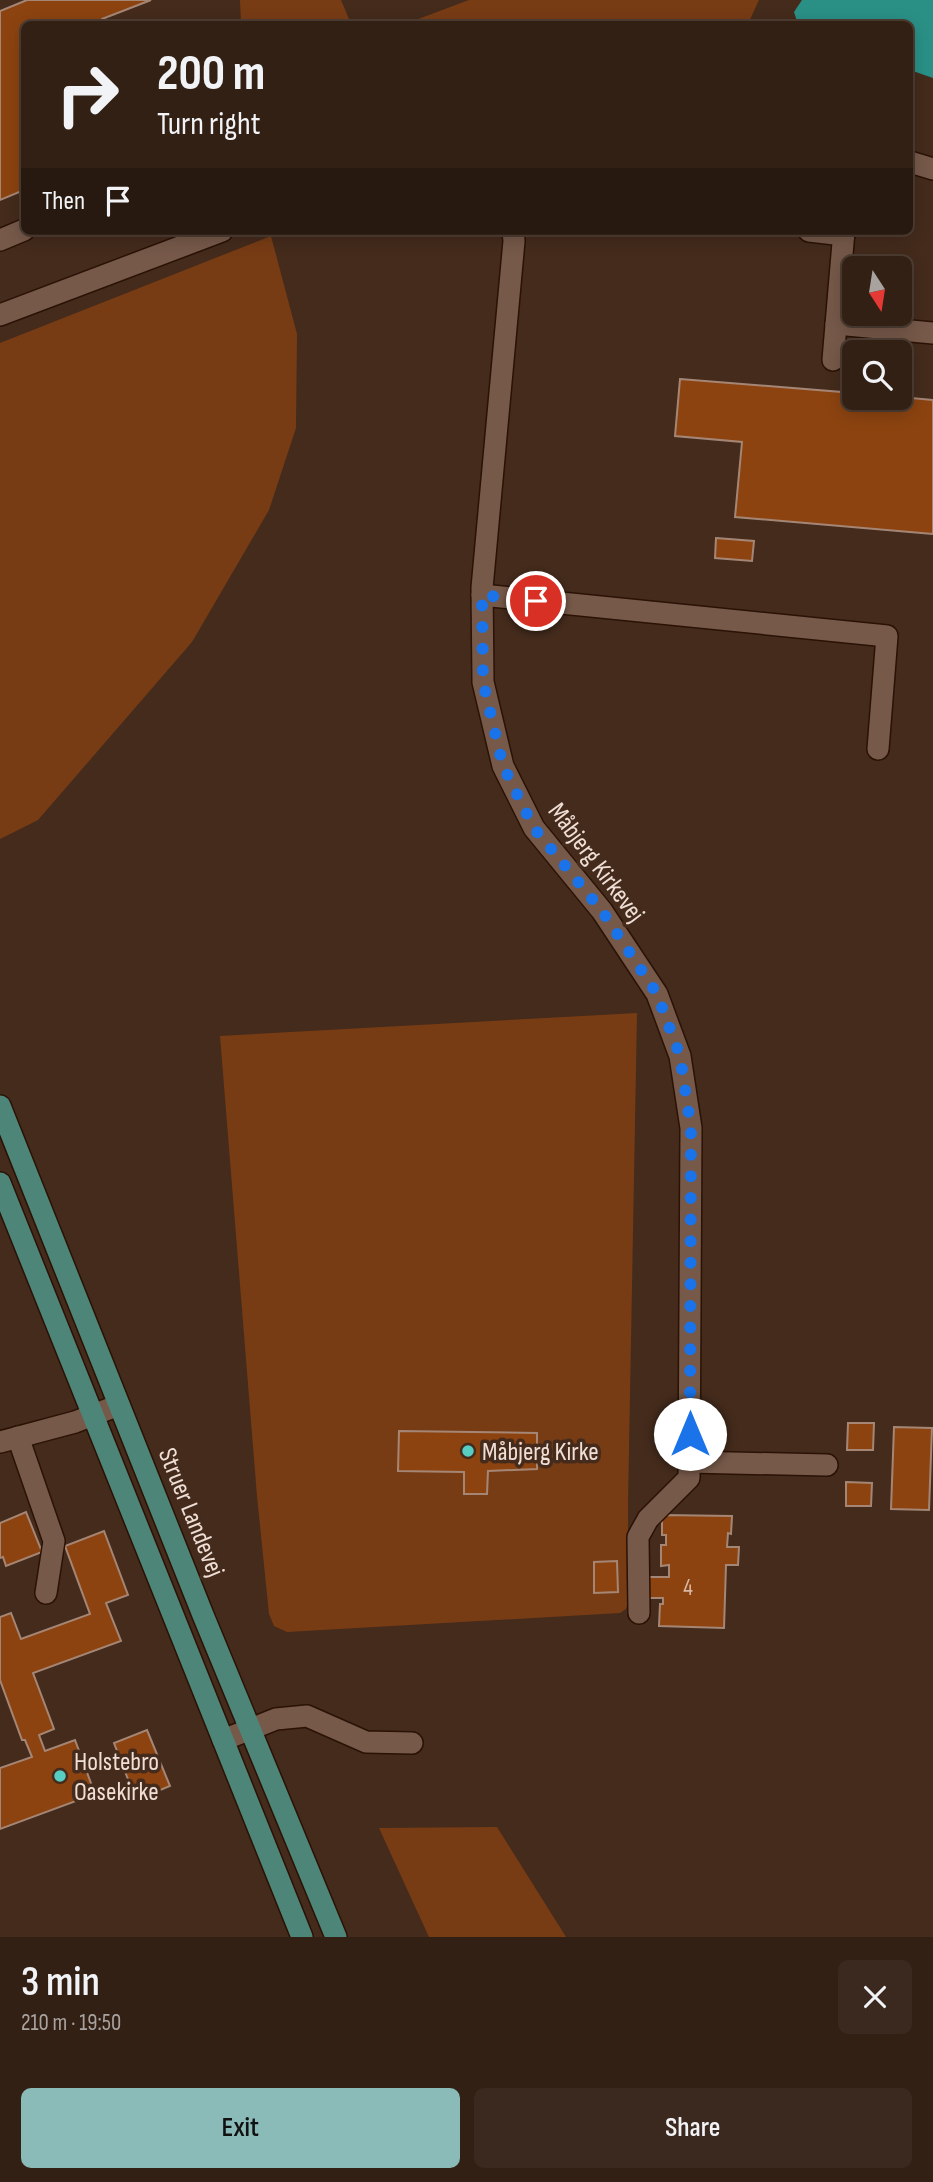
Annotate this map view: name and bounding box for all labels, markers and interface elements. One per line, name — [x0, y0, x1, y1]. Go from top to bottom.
text: 200 m — [157, 45, 265, 104]
icon: right — [42, 49, 133, 140]
text: Turn right — [157, 105, 261, 144]
icon: arrive — [99, 182, 137, 220]
text: Then — [42, 186, 85, 217]
north arrow — [842, 256, 912, 326]
map controls — [842, 256, 912, 410]
button: search — [842, 340, 912, 410]
pin — [506, 571, 566, 631]
icon: arrive — [517, 582, 555, 620]
street label: Måbjerg Kirkevej — [541, 797, 651, 929]
position arrow — [653, 1397, 727, 1471]
place label: Måbjerg Kirke — [482, 1437, 599, 1468]
marker: Måbjerg Kirke — [460, 1443, 476, 1459]
street label: Struer Landevej — [151, 1444, 231, 1582]
house number: 4 — [683, 1574, 693, 1602]
place label: Holstebro Oasekirke — [74, 1747, 159, 1808]
marker: Holstebro Oasekirke — [52, 1768, 68, 1784]
text: 3 min — [21, 1957, 100, 2008]
button: close — [838, 1960, 912, 2034]
text: 210 m · 19:50 — [21, 2009, 121, 2037]
button: Exit — [21, 2088, 460, 2168]
button: Share — [474, 2088, 912, 2168]

